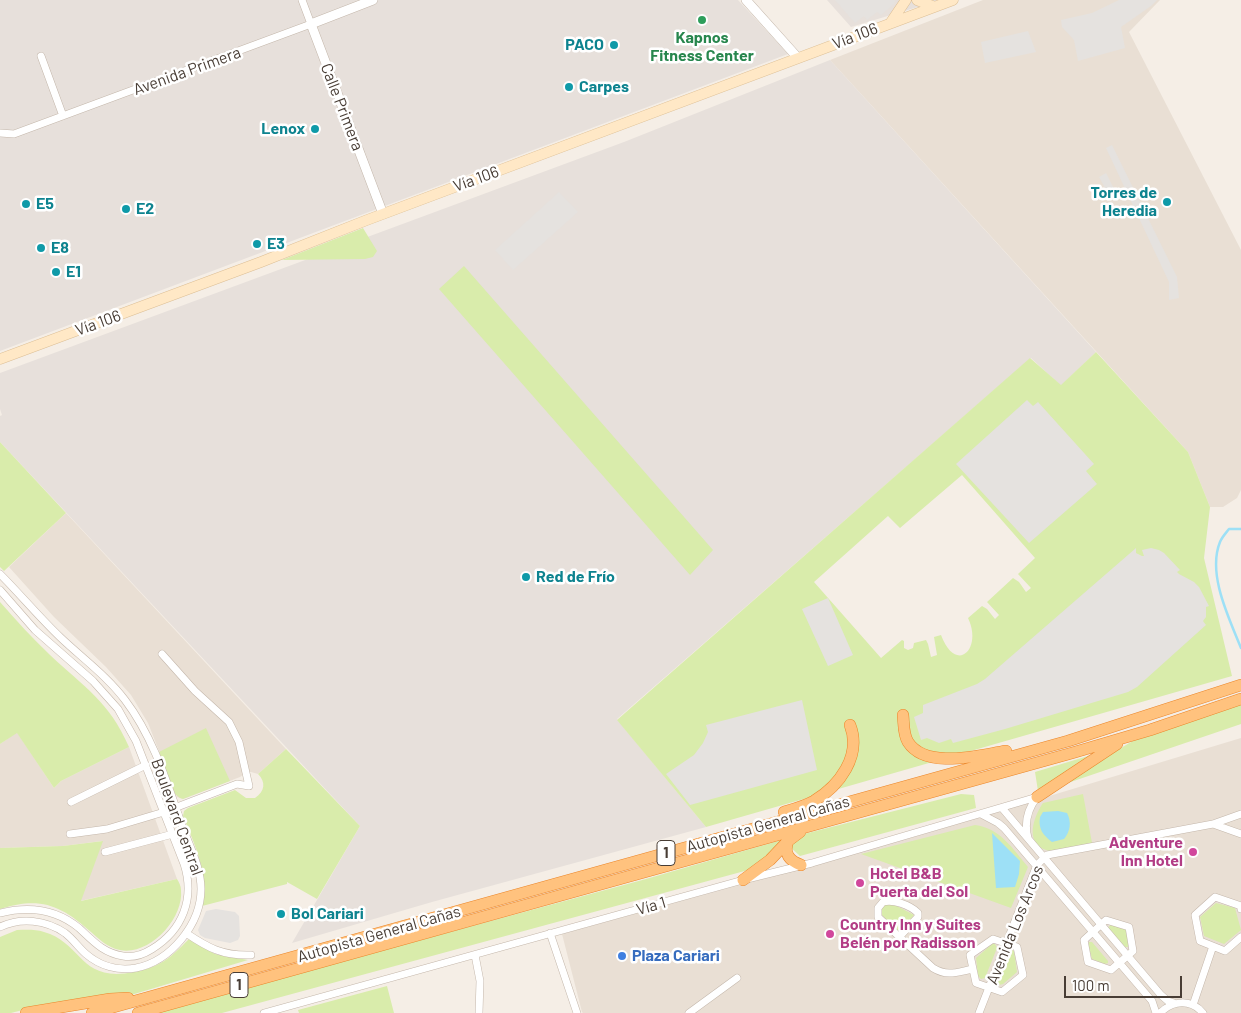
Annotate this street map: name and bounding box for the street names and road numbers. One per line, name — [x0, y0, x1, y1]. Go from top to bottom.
street label: Vía 106 — [830, 19, 880, 53]
street label: Avenida Primera — [131, 43, 243, 99]
street label: Calle Primera — [317, 61, 367, 153]
street label: Vía 106 — [451, 162, 501, 196]
street label: Vía 106 — [73, 306, 123, 340]
street label: Boulevard Central — [147, 756, 207, 878]
street label: Autopista General Cañas — [684, 791, 852, 857]
road number: 1 — [657, 840, 675, 866]
street label: Avenida Los Arcos — [982, 863, 1048, 987]
street label: Vía 1 — [634, 893, 668, 919]
street label: Autopista General Cañas — [295, 901, 463, 967]
road number: 1 — [230, 972, 248, 998]

